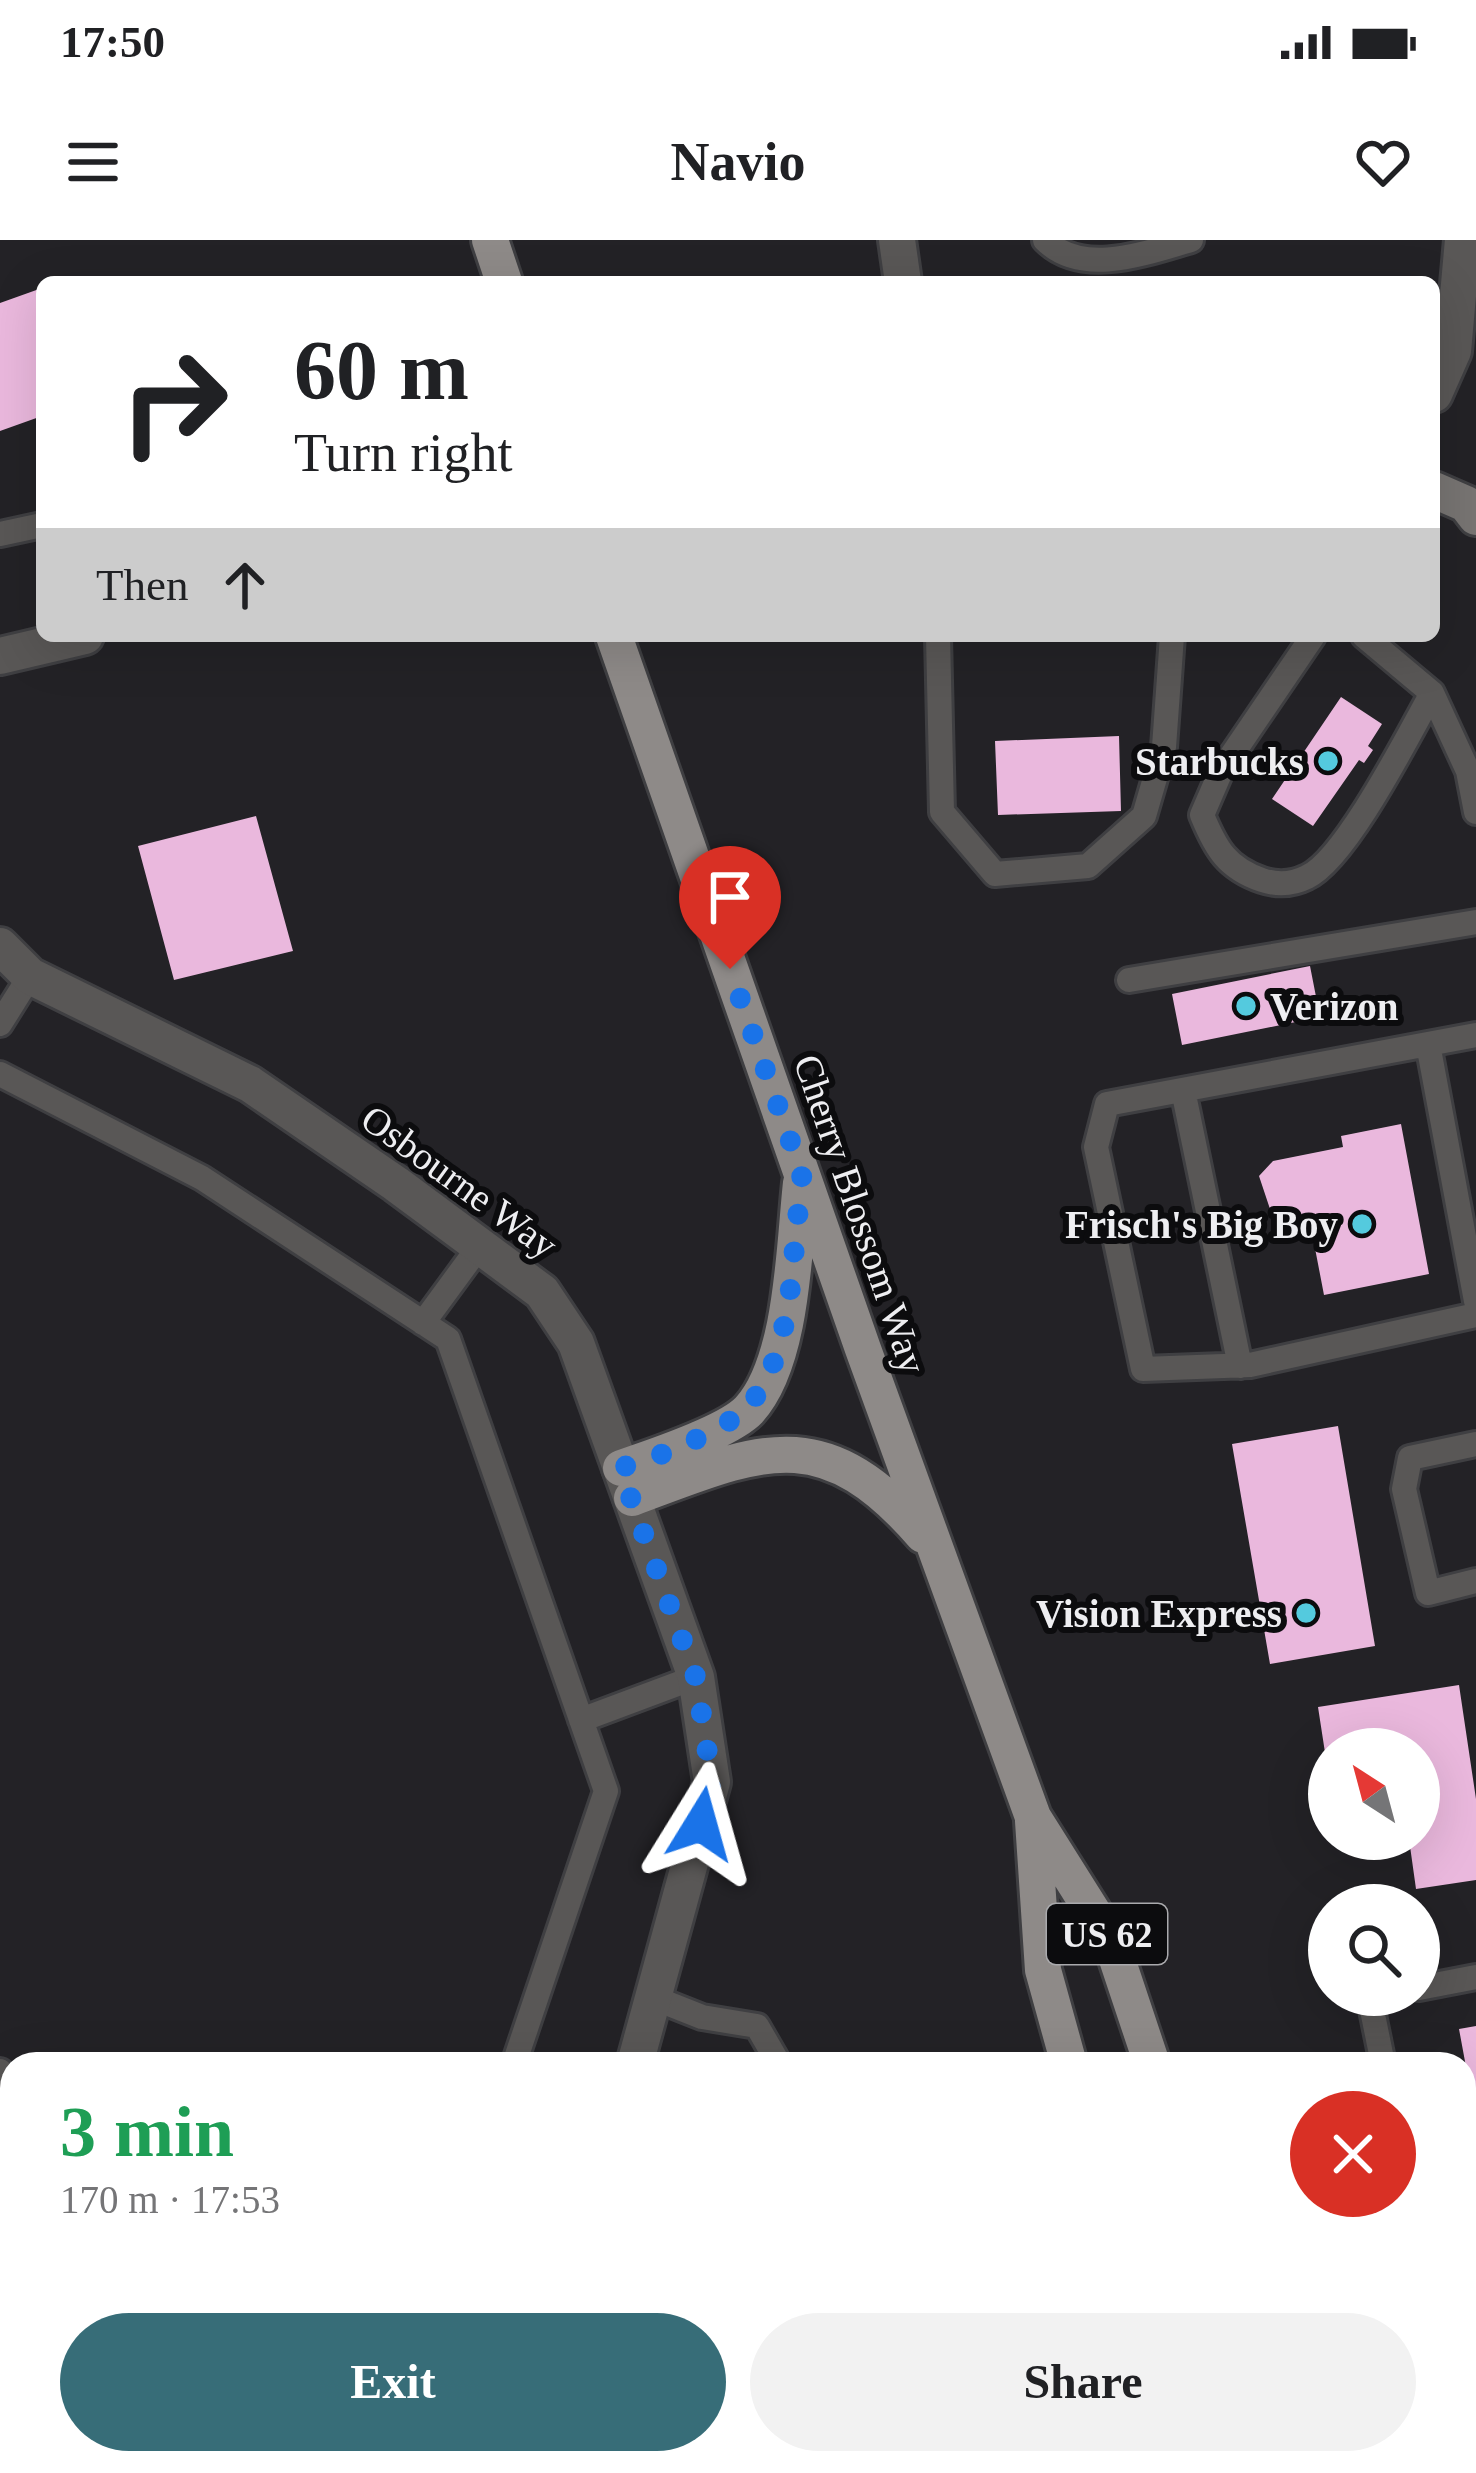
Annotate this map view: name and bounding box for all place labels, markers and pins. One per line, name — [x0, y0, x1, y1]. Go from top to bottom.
place label: Starbucks — [1135, 740, 1304, 783]
marker: Starbucks — [1315, 748, 1341, 774]
pin — [679, 846, 781, 969]
place label: Verizon — [1270, 985, 1399, 1028]
marker: Verizon — [1233, 993, 1259, 1019]
place label: Frisch's Big Boy — [1065, 1203, 1338, 1247]
marker: Frisch's Big Boy — [1349, 1211, 1375, 1237]
place label: Vision Express — [1036, 1592, 1282, 1636]
marker: Vision Express — [1293, 1600, 1319, 1626]

